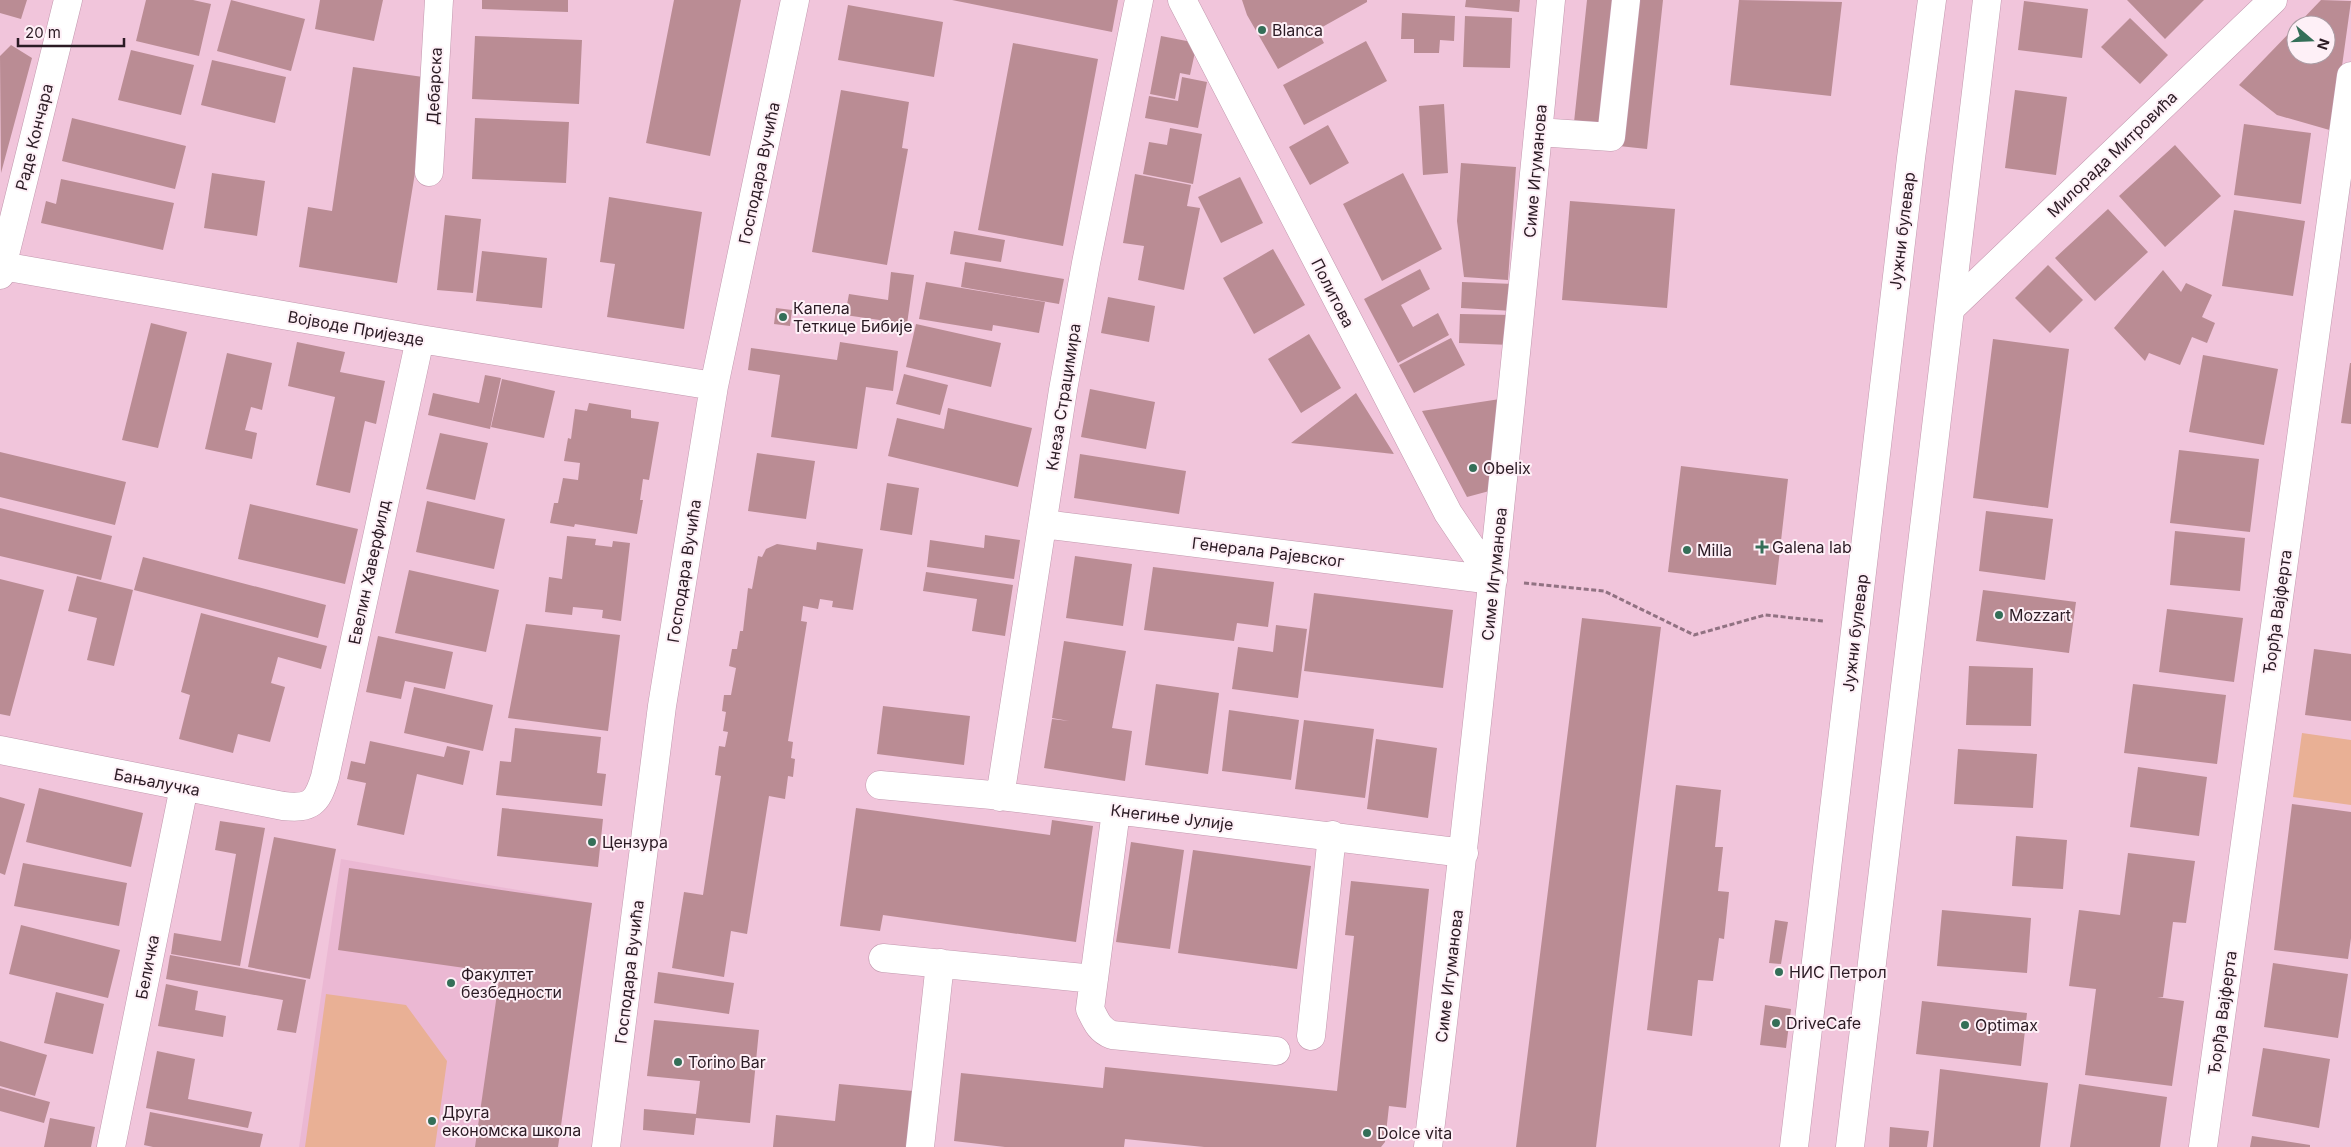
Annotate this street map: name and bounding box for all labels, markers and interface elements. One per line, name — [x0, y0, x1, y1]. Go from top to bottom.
scale bar — [18, 15, 124, 47]
north arrow — [2286, 15, 2336, 65]
place label: Blanca — [1272, 20, 1323, 40]
text: 20 m — [25, 23, 61, 42]
marker: Blanca — [1256, 24, 1268, 36]
text: N — [2314, 37, 2334, 52]
street label: Дебарска — [422, 47, 446, 125]
street label: Раде Кончара — [11, 81, 57, 193]
street label: Милорада Митровића — [2043, 87, 2181, 221]
street label: Господара Вучића — [734, 100, 784, 246]
street label: Симе Игуманова — [1519, 103, 1551, 239]
street label: Јужни булевар — [1885, 171, 1919, 291]
street label: Политова — [1307, 255, 1359, 331]
place label: Капела Теткице Бибије — [793, 298, 913, 336]
street label: Војводе Пријезде — [286, 306, 426, 350]
marker: Капела Теткице Бибије — [777, 311, 789, 323]
street label: Кнеза Страцимира — [1041, 322, 1085, 472]
place label: Obelix — [1483, 458, 1531, 478]
marker: Obelix — [1467, 462, 1479, 474]
street label: Евелин Хаверфилд — [344, 498, 394, 646]
street label: Господара Вучића — [663, 498, 705, 644]
street label: Симе Игуманова — [1477, 506, 1511, 642]
street label: Генерала Рајевског — [1191, 533, 1345, 571]
place label: Galena lab — [1772, 537, 1852, 557]
place label: Milla — [1697, 540, 1732, 560]
marker: Galena lab — [1756, 541, 1768, 553]
marker: Milla — [1681, 544, 1693, 556]
street label: Ђорђа Вајферта — [2258, 548, 2296, 676]
street label: Јужни булевар — [1838, 573, 1872, 693]
place label: Mozzart — [2009, 605, 2071, 625]
marker: Mozzart — [1993, 609, 2005, 621]
street label: Бањалучка — [112, 764, 202, 800]
street label: Кнегиње Јулије — [1109, 800, 1235, 834]
place label: Цензура — [602, 832, 668, 852]
marker: Цензура — [586, 836, 598, 848]
street label: Господара Вучића — [610, 899, 648, 1045]
street label: Симе Игуманова — [1431, 908, 1467, 1044]
street label: Беличка — [131, 933, 163, 1001]
street label: Ђорђа Вајферта — [2203, 949, 2241, 1077]
place label: НИС Петрол — [1789, 962, 1887, 982]
place label: Факултет безбедности — [461, 964, 562, 1002]
marker: НИС Петрол — [1773, 966, 1785, 978]
marker: Факултет безбедности — [445, 977, 457, 989]
place label: DriveCafe — [1786, 1013, 1861, 1033]
place label: Optimax — [1975, 1015, 2038, 1035]
marker: DriveCafe — [1770, 1017, 1782, 1029]
marker: Optimax — [1959, 1019, 1971, 1031]
place label: Torino Bar — [688, 1052, 766, 1072]
marker: Torino Bar — [672, 1056, 684, 1068]
place label: Друга економска школа — [442, 1102, 581, 1140]
marker: Друга економска школа — [426, 1115, 438, 1127]
place label: Dolce vita — [1377, 1123, 1452, 1143]
marker: Dolce vita — [1361, 1127, 1373, 1139]

